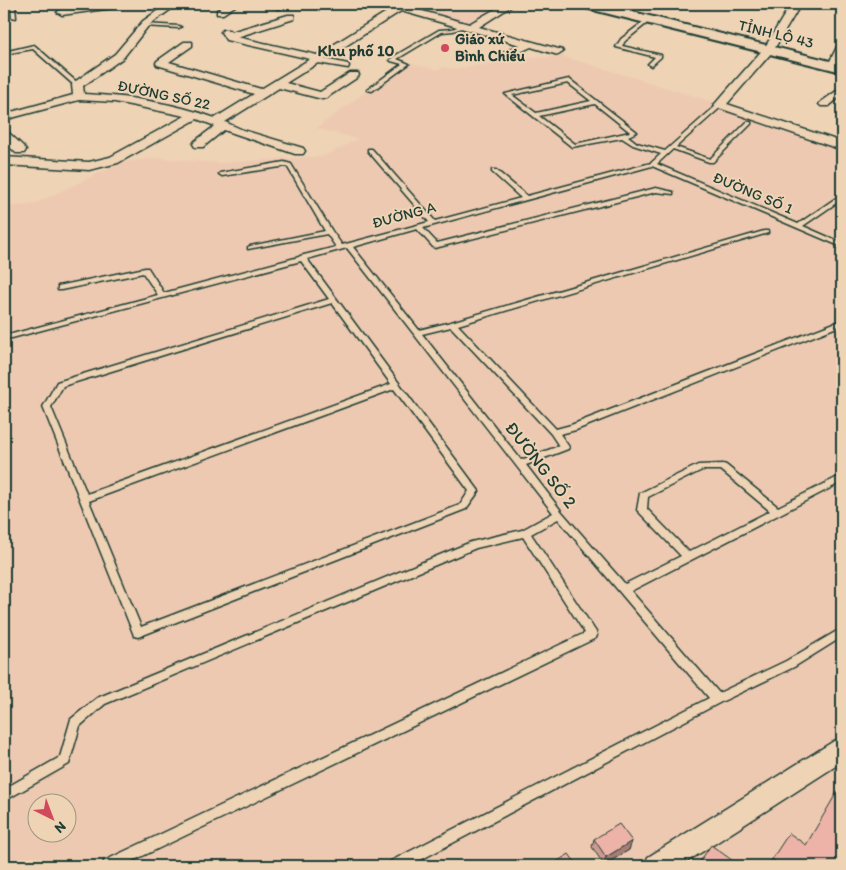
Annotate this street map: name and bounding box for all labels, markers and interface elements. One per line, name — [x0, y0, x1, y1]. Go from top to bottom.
street label: TỈNH LỘ 43 — [737, 15, 816, 52]
place label: Giáo xứ Bình Chiểu — [455, 30, 526, 65]
district label: Khu phố 10 — [318, 41, 395, 61]
marker: Giáo xứ Bình Chiểu — [439, 42, 451, 54]
street label: ĐƯỜNG SỐ 22 — [116, 75, 212, 114]
street label: ĐƯỜNG SỐ 1 — [710, 167, 796, 218]
street label: ĐƯỜNG A — [370, 198, 438, 232]
street label: ĐƯỜNG SỐ 2 — [500, 417, 582, 513]
north arrow — [28, 792, 78, 842]
text: N — [51, 818, 70, 837]

